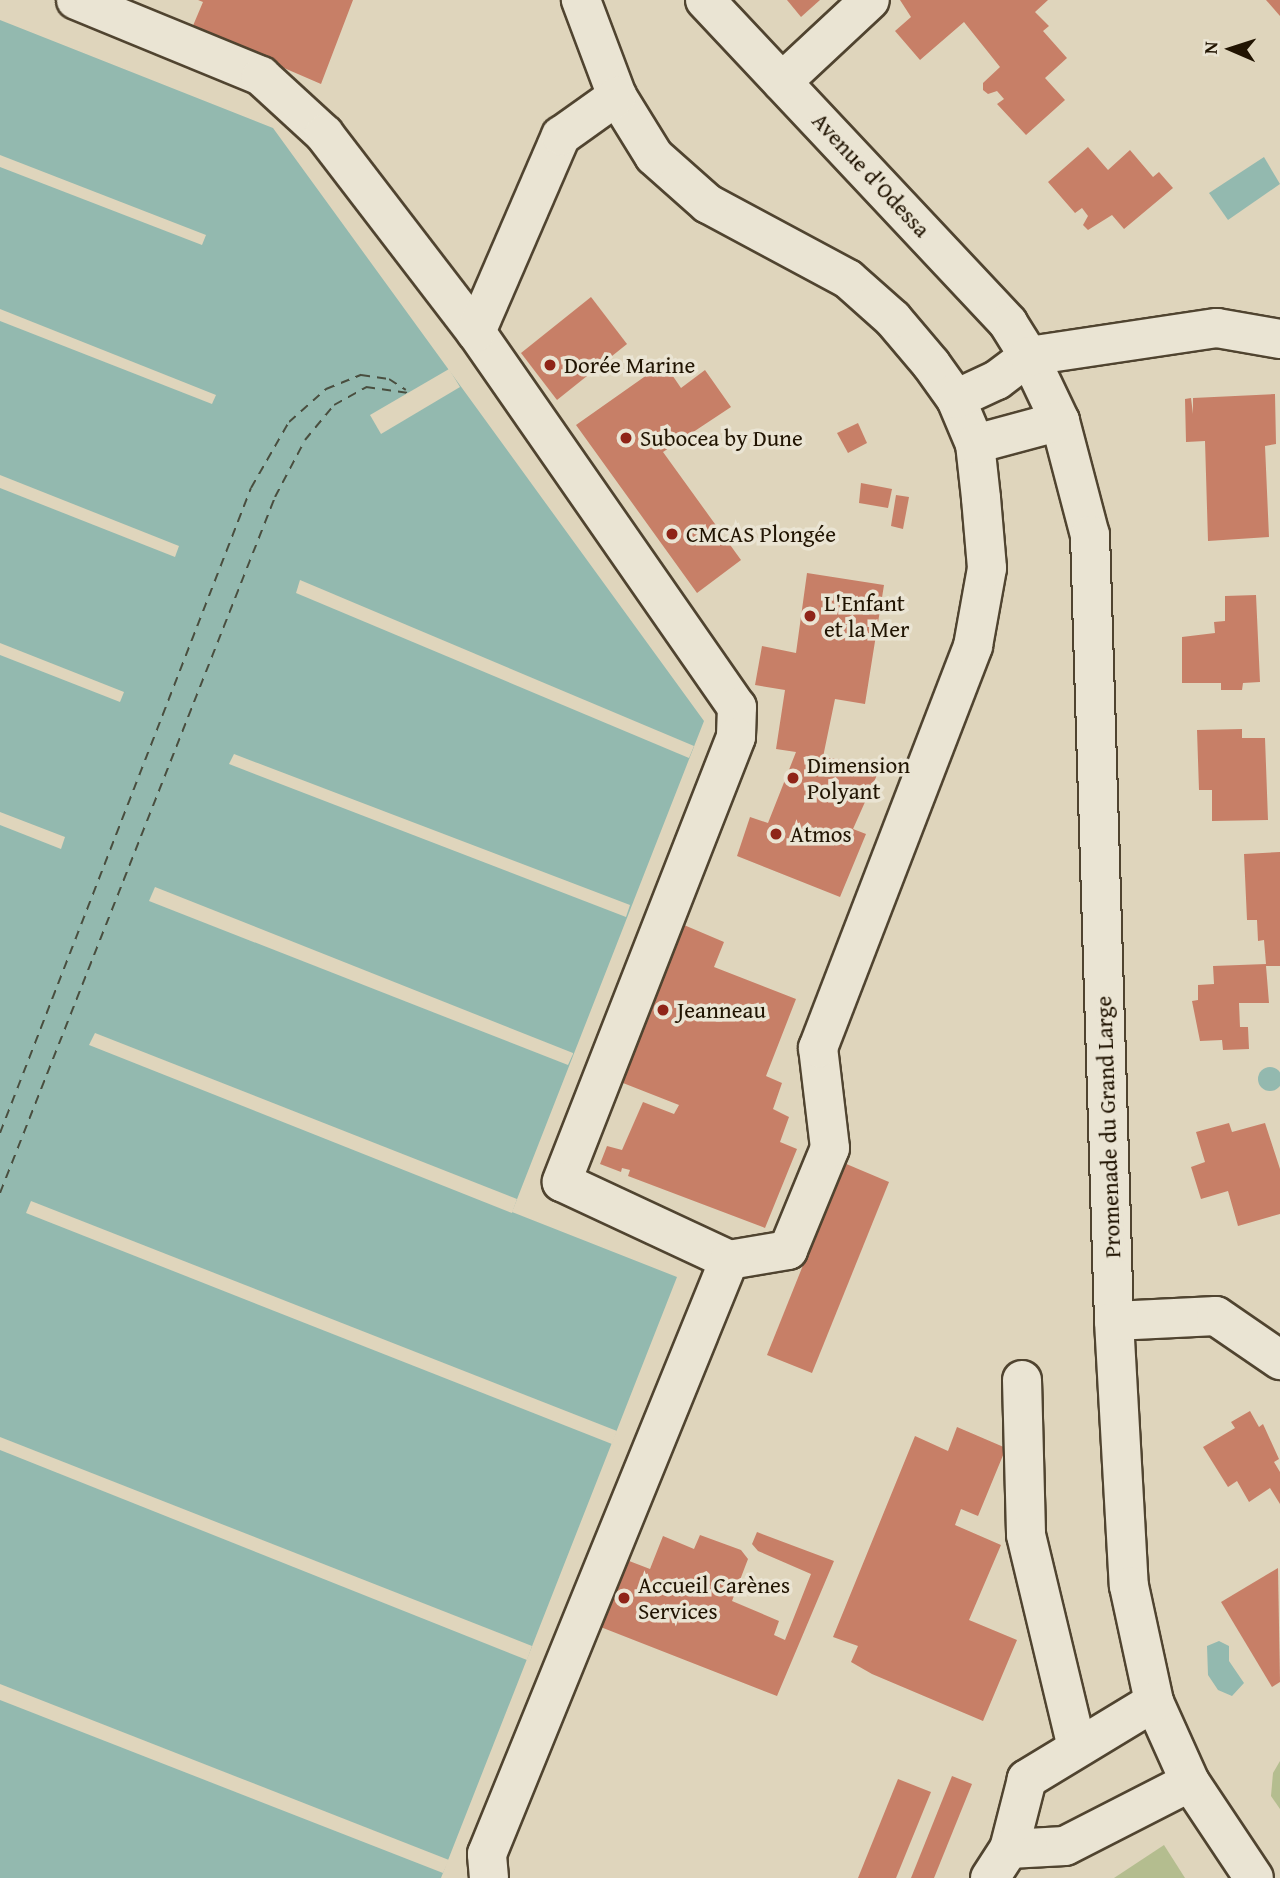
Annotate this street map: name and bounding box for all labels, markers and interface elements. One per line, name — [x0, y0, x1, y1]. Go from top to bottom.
north arrow — [1196, 14, 1266, 84]
text: N — [1196, 41, 1224, 55]
street label: Avenue d'Odessa — [806, 107, 936, 243]
place label: Dorée Marine — [564, 351, 695, 379]
marker: Dorée Marine — [542, 357, 558, 373]
place label: Subocea by Dune — [640, 424, 803, 452]
marker: Subocea by Dune — [618, 430, 634, 446]
place label: CMCAS Plongée — [686, 520, 836, 548]
marker: CMCAS Plongée — [664, 526, 680, 542]
place label: L'Enfant et la Mer — [824, 589, 909, 643]
marker: L'Enfant et la Mer — [802, 608, 818, 624]
place label: Dimension Polyant — [807, 751, 910, 805]
marker: Dimension Polyant — [785, 770, 801, 786]
place label: Atmos — [790, 820, 852, 848]
marker: Atmos — [768, 826, 784, 842]
street label: Promenade du Grand Large — [1090, 995, 1126, 1259]
place label: Jeanneau — [677, 996, 766, 1024]
marker: Jeanneau — [655, 1002, 671, 1018]
place label: Accueil Carènes Services — [638, 1571, 790, 1625]
marker: Accueil Carènes Services — [616, 1590, 632, 1606]

